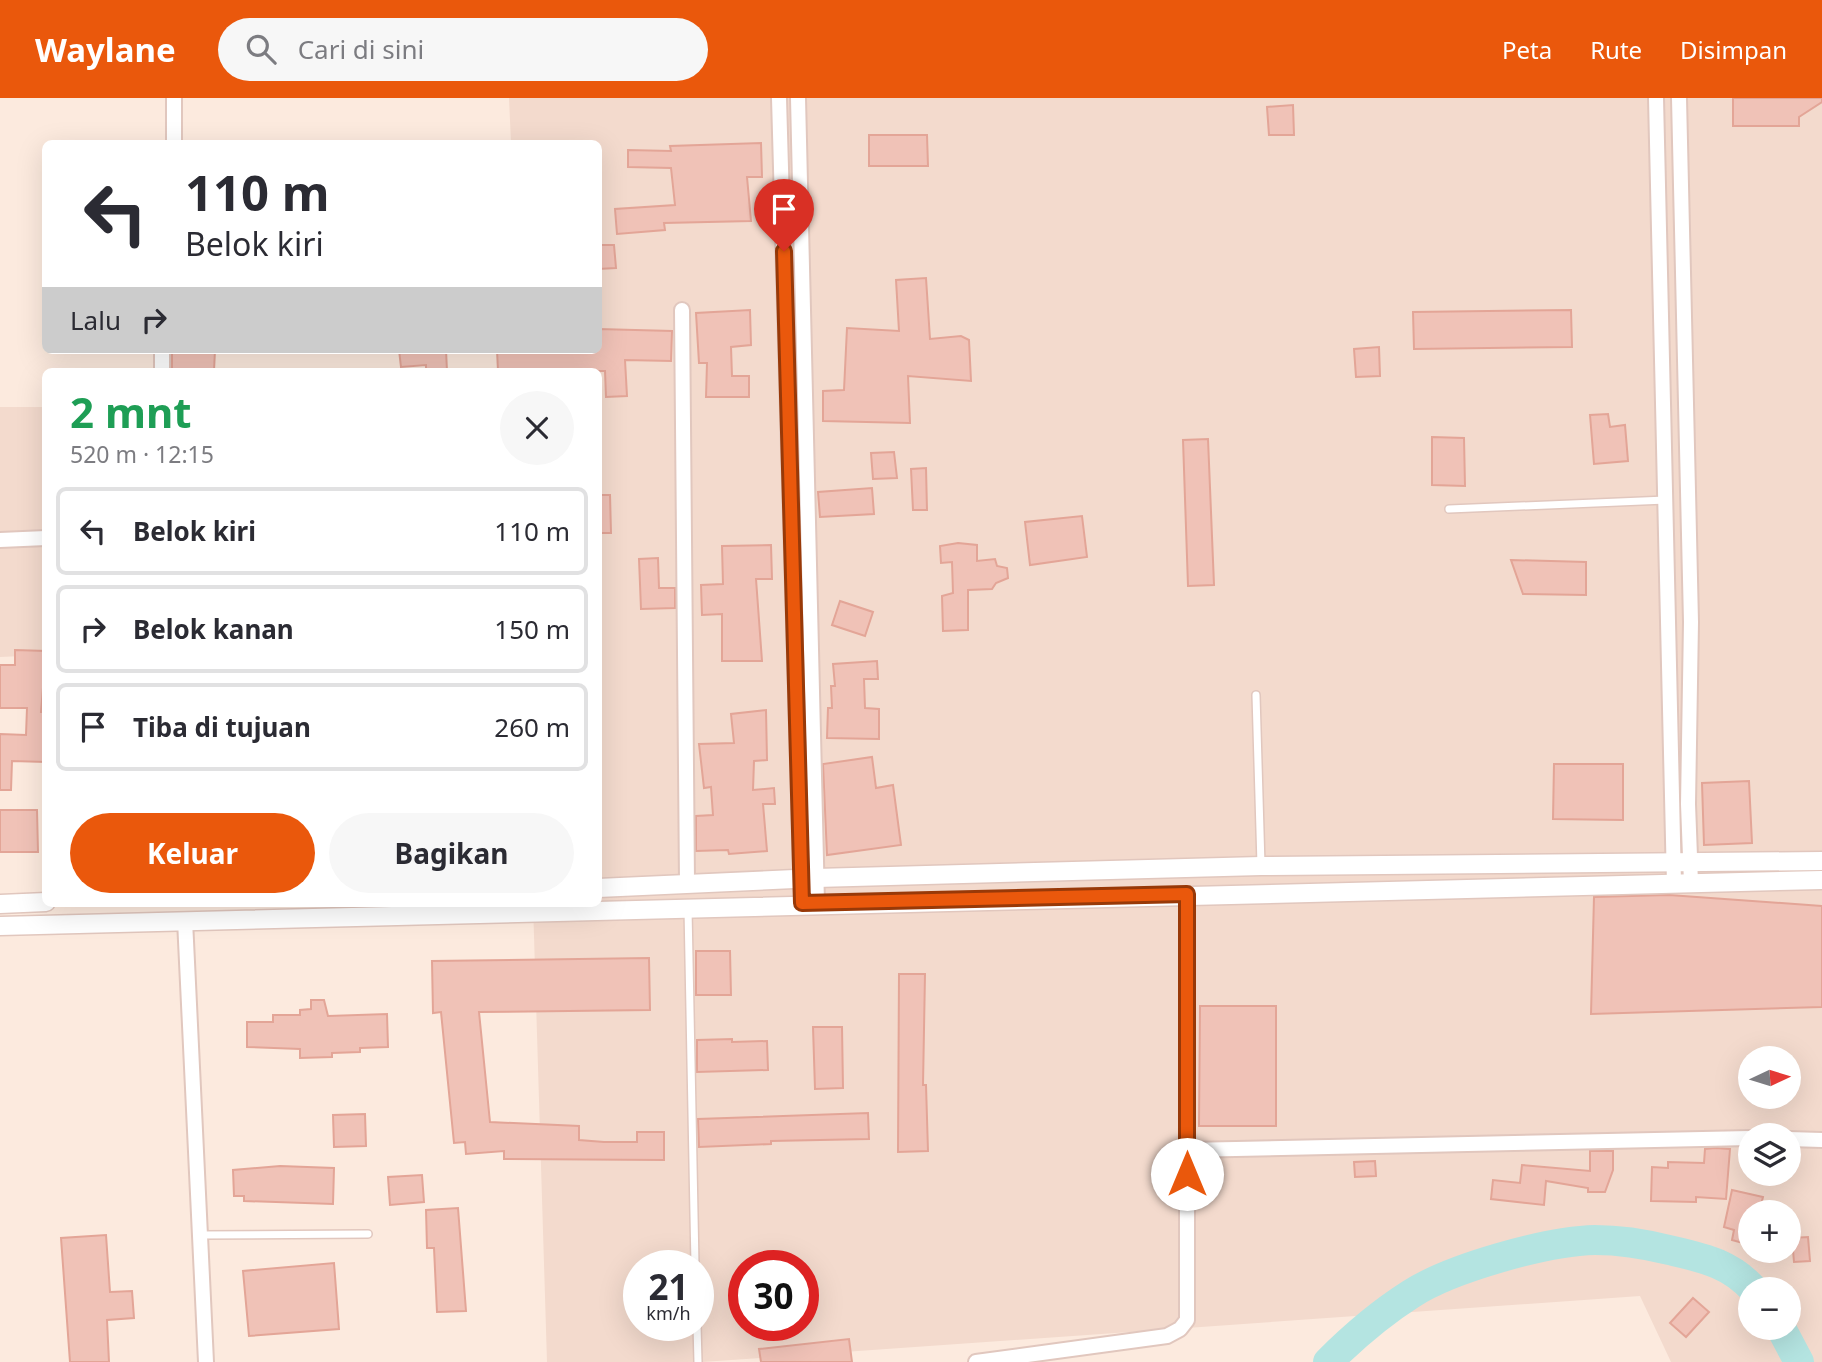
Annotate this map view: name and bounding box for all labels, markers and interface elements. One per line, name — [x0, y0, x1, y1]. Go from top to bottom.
search box — [218, 18, 708, 81]
text: Waylane — [35, 27, 176, 72]
icon: search — [242, 30, 280, 68]
text: Cari di sini — [298, 31, 424, 67]
text: Peta — [1502, 33, 1552, 66]
text: Rute — [1590, 33, 1642, 66]
text: Disimpan — [1680, 33, 1787, 66]
text: 110 m — [185, 159, 330, 225]
icon: left — [70, 168, 161, 259]
pin — [754, 179, 814, 251]
icon: arrive — [765, 190, 803, 228]
text: Belok kiri — [185, 222, 324, 265]
icon: right — [135, 301, 173, 339]
text: Lalu — [70, 302, 121, 338]
text: 2 mnt — [70, 383, 191, 440]
button: close — [500, 391, 574, 465]
text: 520 m · 12:15 — [70, 438, 214, 470]
icon: left — [74, 512, 112, 550]
text: Belok kiri — [133, 513, 256, 549]
text: 110 m — [494, 513, 570, 549]
icon: right — [74, 610, 112, 648]
text: Belok kanan — [133, 611, 294, 647]
text: 150 m — [494, 611, 570, 647]
icon: arrive — [74, 708, 112, 746]
text: Tiba di tujuan — [133, 709, 311, 745]
text: 260 m — [494, 709, 570, 745]
button: Keluar — [70, 813, 315, 893]
button: Bagikan — [329, 813, 574, 893]
north arrow — [1738, 1046, 1801, 1110]
map controls — [1738, 1046, 1801, 1340]
button: layers — [1738, 1123, 1801, 1186]
position arrow — [1150, 1137, 1224, 1211]
button: + — [1738, 1200, 1801, 1263]
speed limit sign: 30 — [728, 1250, 819, 1341]
text: 21 — [648, 1263, 689, 1310]
button: − — [1738, 1277, 1801, 1340]
text: km/h — [646, 1301, 691, 1325]

